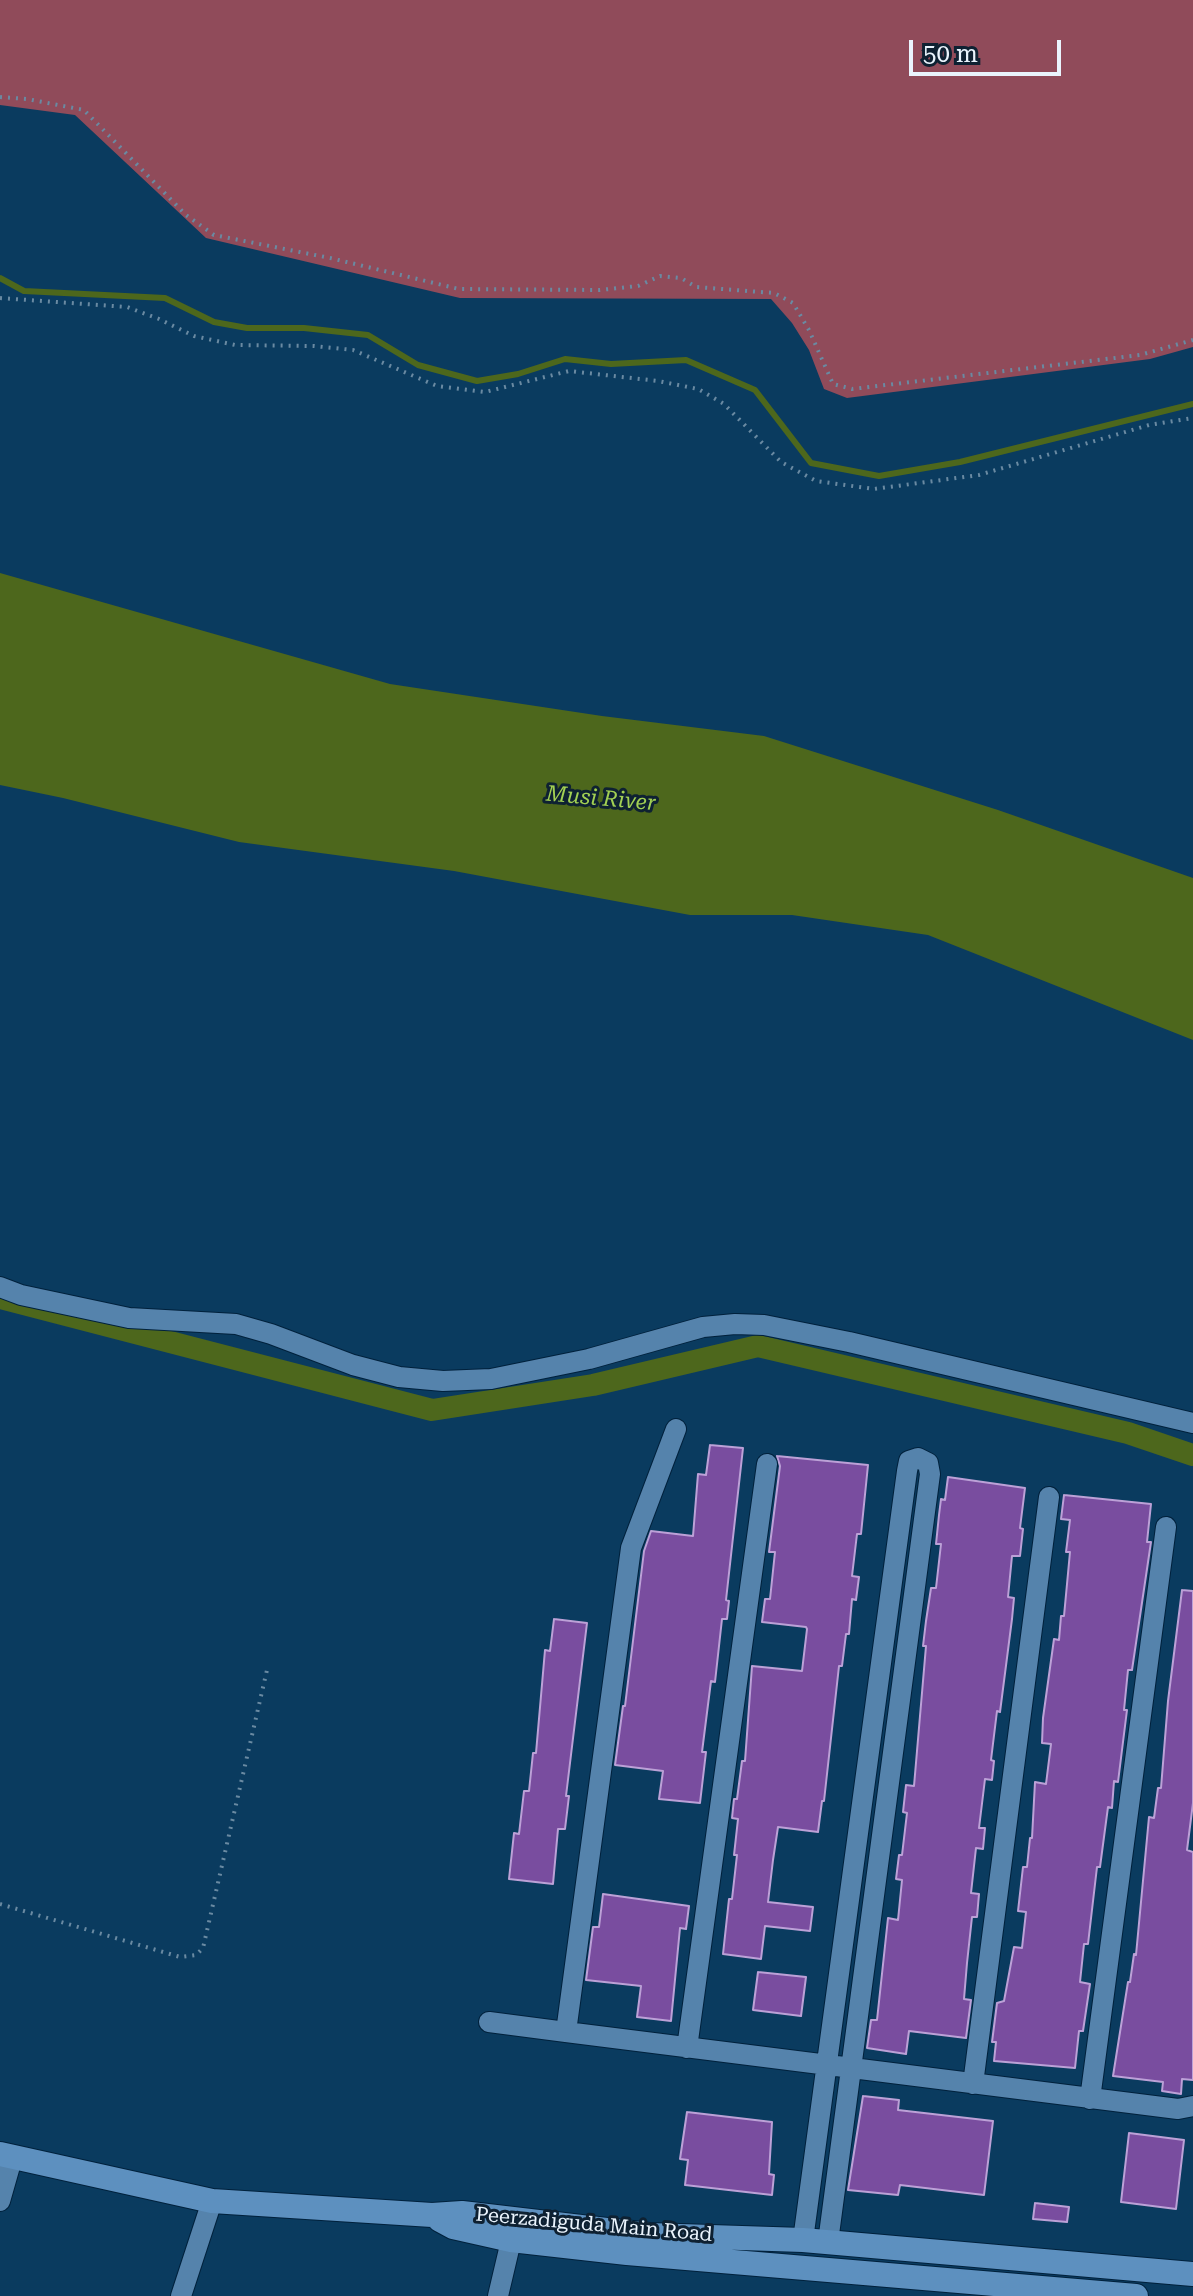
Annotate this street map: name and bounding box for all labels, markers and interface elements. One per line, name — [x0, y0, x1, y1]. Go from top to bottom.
scale bar — [913, 24, 1065, 74]
text: 50 m — [923, 40, 978, 68]
water label: Musi River — [545, 781, 657, 817]
street label: Peerzadiguda Main Road — [475, 2203, 713, 2247]

